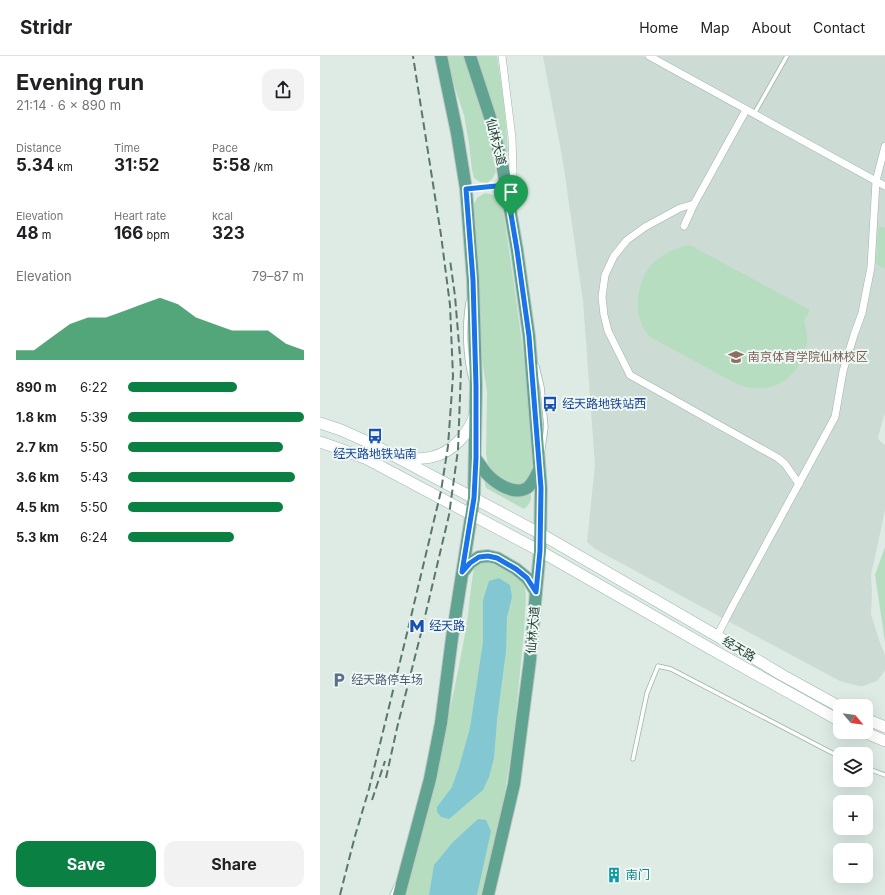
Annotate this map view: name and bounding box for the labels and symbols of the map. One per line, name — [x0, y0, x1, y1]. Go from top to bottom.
street label: 仙林大道 — [483, 117, 510, 167]
pin — [494, 175, 528, 216]
school or university icon: 南京体育学院仙林校区 — [727, 348, 745, 366]
place label: 南京体育学院仙林校区 — [748, 349, 868, 364]
bus stop icon: 经天路地铁站西 — [541, 395, 559, 413]
place label: 经天路地铁站西 — [562, 396, 646, 411]
bus stop icon: 经天路地铁站南 — [366, 427, 384, 445]
place label: 经天路地铁站南 — [333, 446, 417, 461]
street label: 仙林大道 — [523, 605, 542, 655]
metro station icon: 经天路 — [408, 617, 426, 635]
place label: 经天路 — [429, 618, 465, 633]
street label: 经天路 — [720, 633, 759, 664]
parking icon: 经天路停车场 — [330, 671, 348, 689]
place label: 经天路停车场 — [351, 672, 423, 687]
north arrow — [833, 699, 873, 739]
building icon: 南门 — [605, 866, 623, 884]
place label: 南门 — [626, 867, 650, 882]

